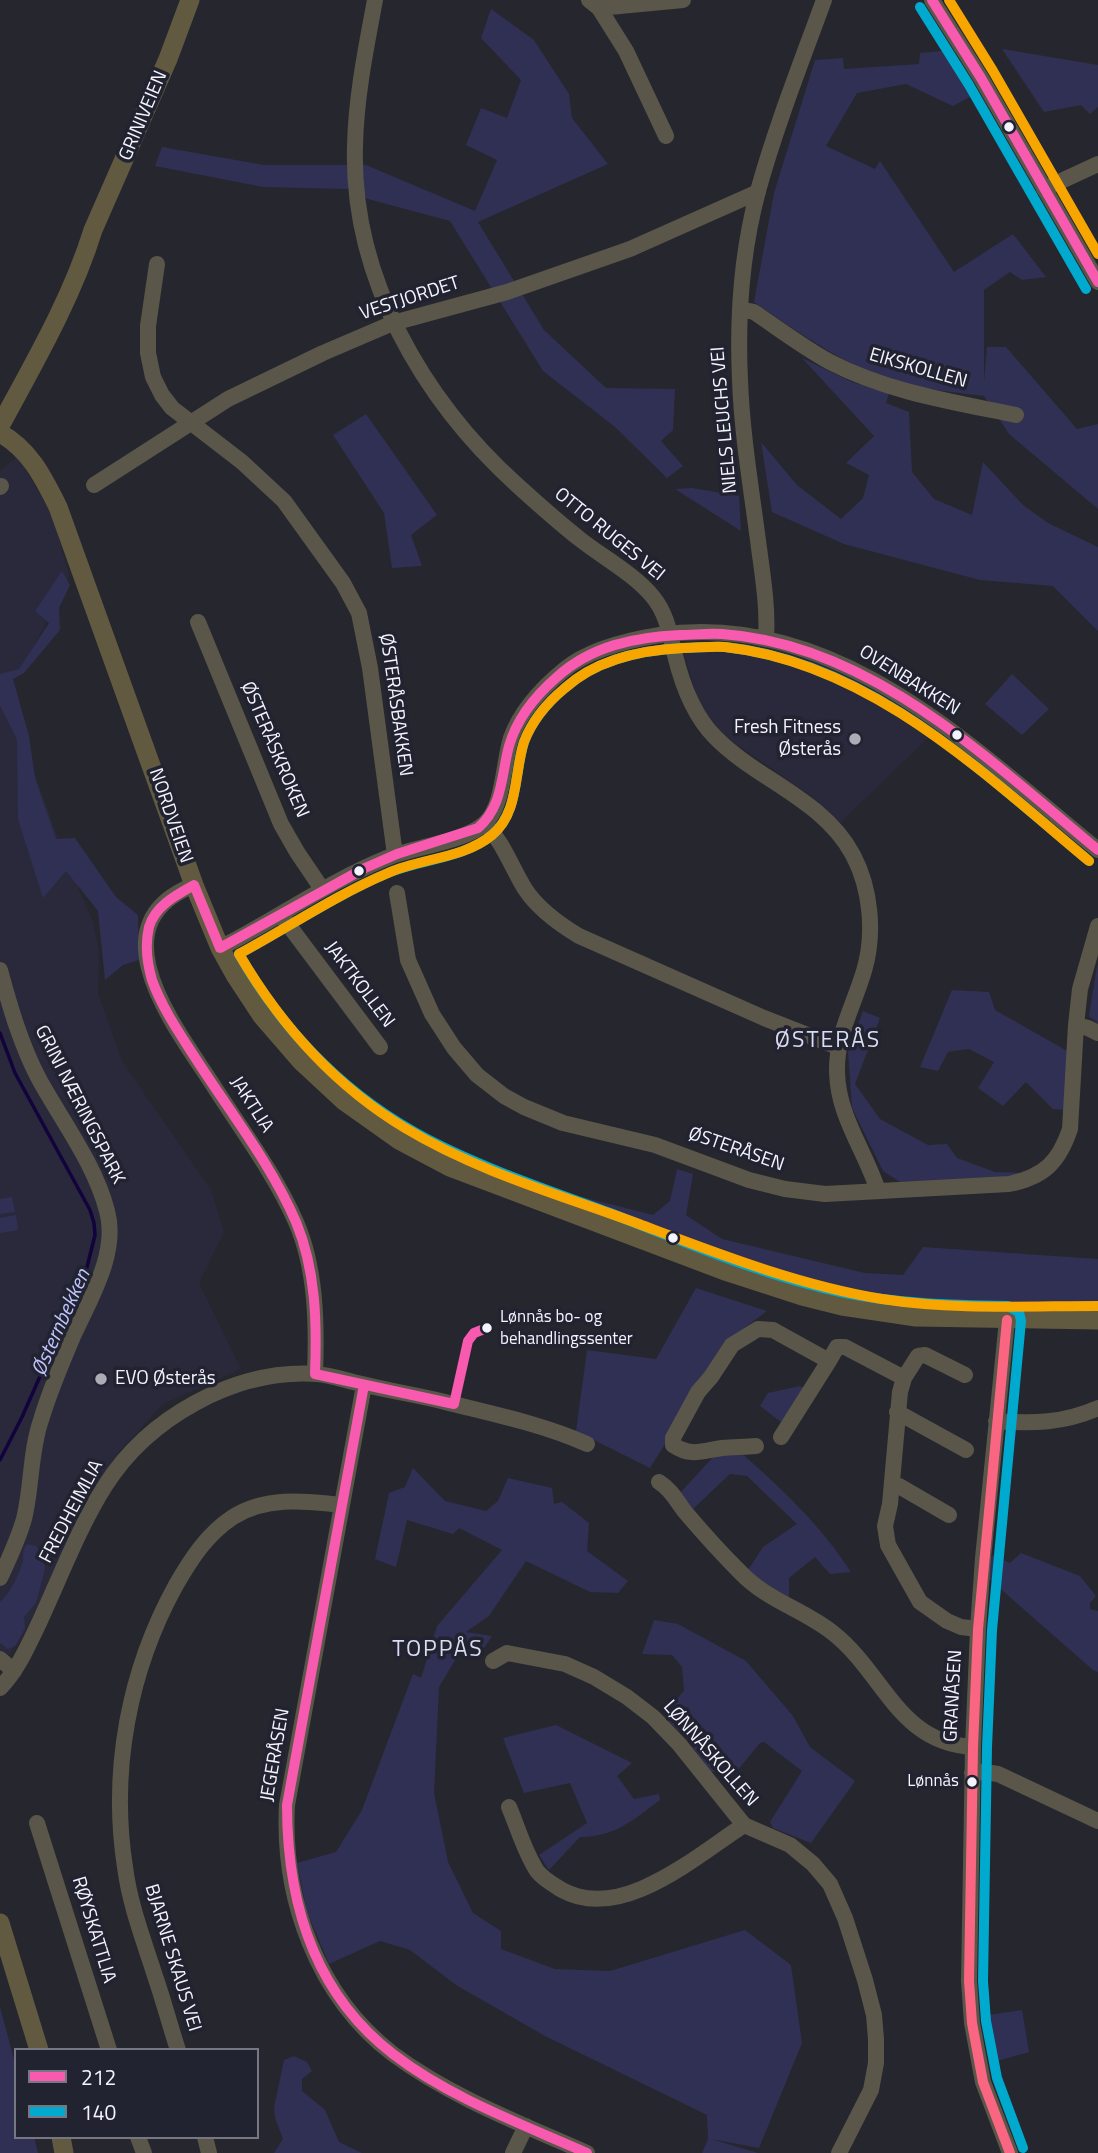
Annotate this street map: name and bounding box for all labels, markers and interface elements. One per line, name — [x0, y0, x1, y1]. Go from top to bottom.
street label: GRINIVEIEN — [115, 68, 173, 164]
unlabelled marker — [1002, 120, 1016, 134]
street label: VESTJORDET — [357, 272, 463, 326]
street label: EIKSKOLLEN — [866, 344, 970, 394]
street label: NIELS LEUCHS VEI — [707, 346, 743, 494]
street label: OTTO RUGES VEI — [549, 484, 669, 586]
street label: ØSTERÅSBAKKEN — [374, 632, 416, 778]
street label: OVENBAKKEN — [854, 641, 964, 721]
street label: ØSTERÅSKROKEN — [235, 679, 313, 821]
place label: Fresh Fitness Østerås — [734, 717, 841, 761]
unlabelled marker — [950, 728, 964, 742]
marker: Fresh Fitness Østerås — [847, 731, 863, 747]
street label: NORDVEIEN — [143, 766, 197, 866]
unlabelled marker — [352, 864, 366, 878]
street label: JAKTKOLLEN — [319, 937, 399, 1033]
street label: GRINI NÆRINGSPARK — [29, 1022, 129, 1188]
district label: ØSTERÅS — [776, 1027, 880, 1055]
street label: JAKTLIA — [224, 1072, 278, 1138]
street label: ØSTERÅSEN — [685, 1123, 787, 1177]
unlabelled marker — [666, 1231, 680, 1245]
water label: Østernbekken — [27, 1266, 97, 1380]
place label: Lønnås bo- og behandlingssenter — [500, 1308, 633, 1348]
marker: Lønnås bo- og behandlingssenter — [480, 1321, 494, 1335]
place label: EVO Østerås — [115, 1368, 216, 1390]
marker: EVO Østerås — [93, 1371, 109, 1387]
street label: FREDHEIMLIA — [35, 1457, 109, 1567]
district label: TOPPÅS — [393, 1636, 483, 1664]
street label: GRANÅSEN — [940, 1649, 968, 1743]
street label: LØNNÅSKOLLEN — [658, 1696, 762, 1812]
street label: JEGERÅSEN — [257, 1707, 295, 1803]
place label: Lønnås — [907, 1772, 959, 1792]
marker: Lønnås — [965, 1775, 979, 1789]
street label: RØYSKATTLIA — [66, 1874, 120, 1986]
street label: BJARNE SKAUS VEI — [139, 1882, 205, 2034]
legend — [14, 2048, 259, 2139]
text: 212 — [81, 2061, 116, 2093]
text: 140 — [81, 2096, 116, 2128]

